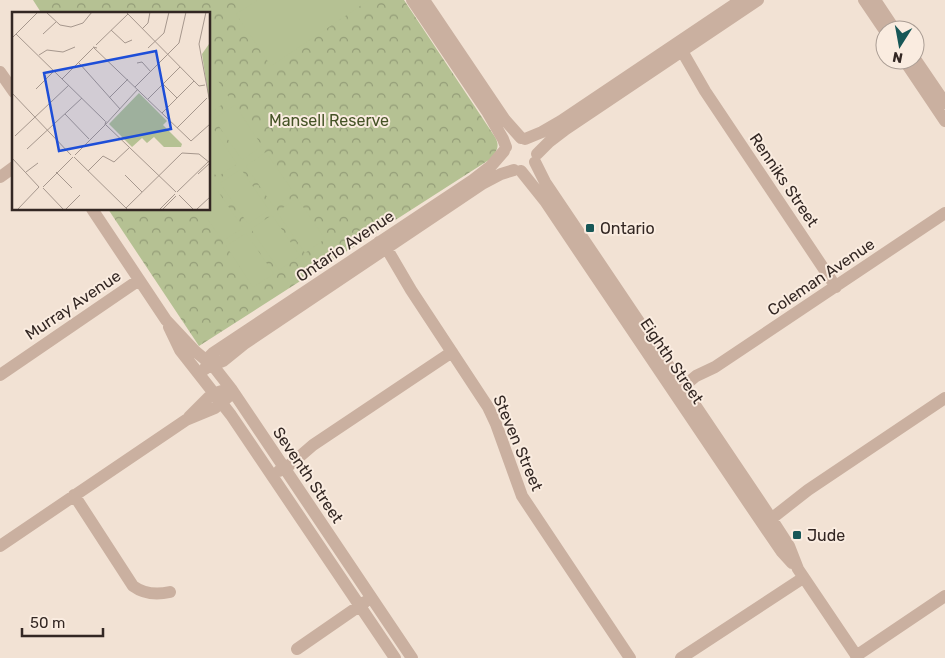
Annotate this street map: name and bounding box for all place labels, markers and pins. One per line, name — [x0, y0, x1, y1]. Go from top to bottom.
place label: Ontario — [600, 219, 655, 238]
marker: Ontario — [584, 222, 596, 234]
place label: Jude — [807, 526, 845, 545]
marker: Jude — [791, 529, 803, 541]

